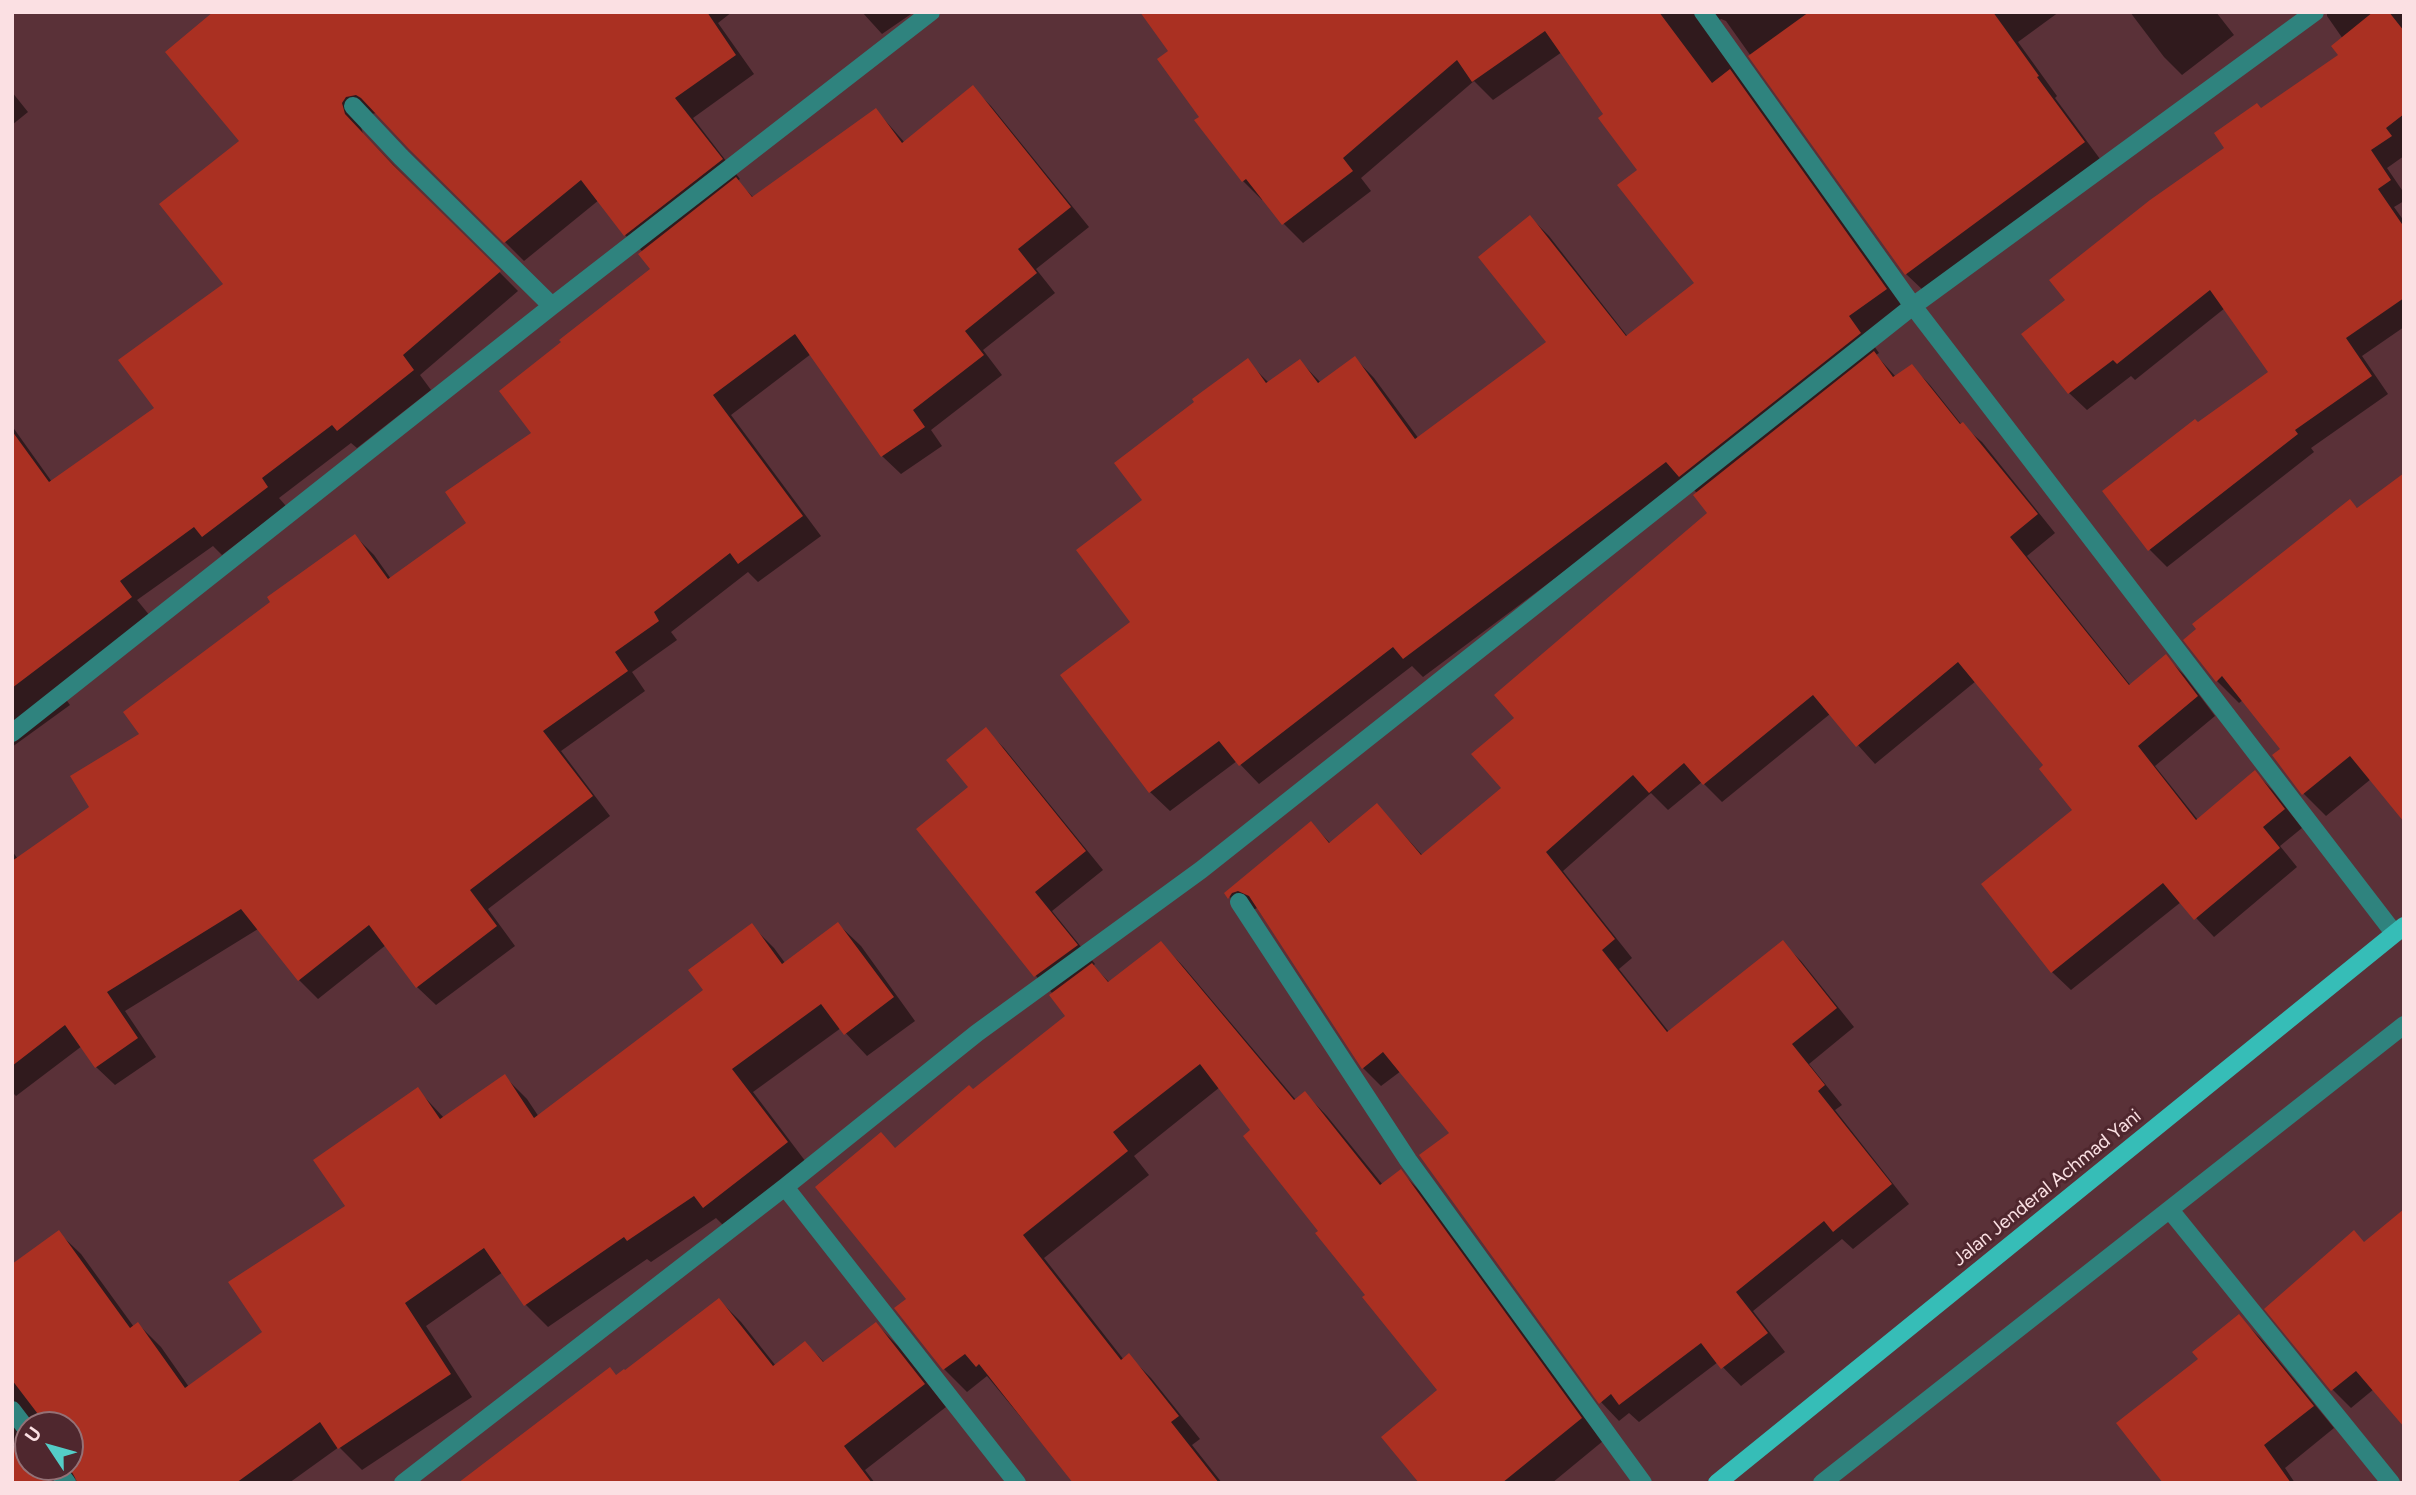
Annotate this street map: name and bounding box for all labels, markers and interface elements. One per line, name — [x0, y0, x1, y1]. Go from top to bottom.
street label: Jalan Jenderal Achmad Yani — [1948, 1105, 2146, 1271]
north arrow — [14, 1411, 84, 1481]
text: U — [20, 1422, 46, 1447]

